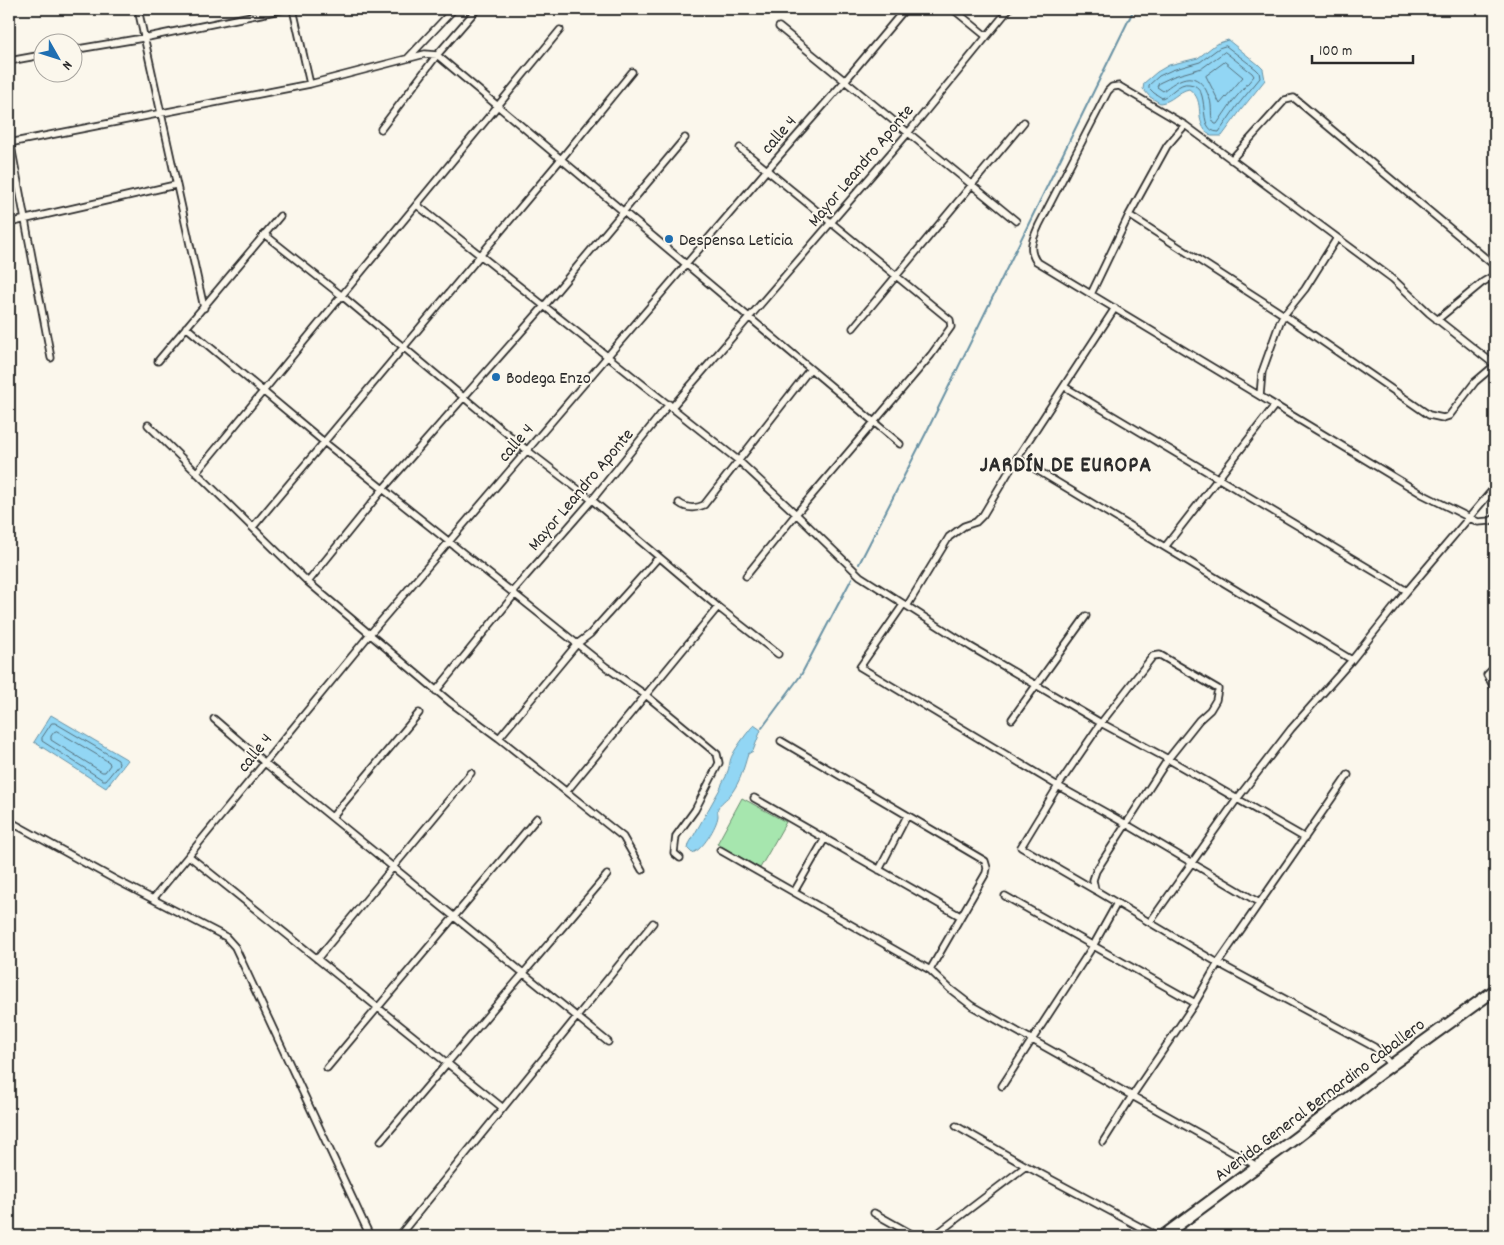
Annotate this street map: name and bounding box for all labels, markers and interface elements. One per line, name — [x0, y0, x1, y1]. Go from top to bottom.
north arrow — [32, 32, 82, 82]
scale bar — [1312, 32, 1413, 64]
text: 100 m — [1319, 41, 1352, 63]
text: N — [57, 56, 76, 74]
street label: Mayor Leandro Aponte — [803, 100, 921, 233]
street label: calle 4 — [756, 111, 804, 160]
place label: Despensa Leticia — [679, 229, 793, 254]
marker: Despensa Leticia — [663, 233, 675, 245]
place label: Bodega Enzo — [506, 367, 591, 392]
marker: Bodega Enzo — [490, 371, 502, 383]
street label: calle 4 — [493, 419, 541, 468]
street label: Mayor Leandro Aponte — [523, 424, 641, 557]
district label: JARDÍN DE EUROPA — [980, 451, 1152, 482]
street label: calle 4 — [232, 729, 279, 778]
street label: Avenida General Bernardino Caballero — [1210, 1013, 1431, 1189]

